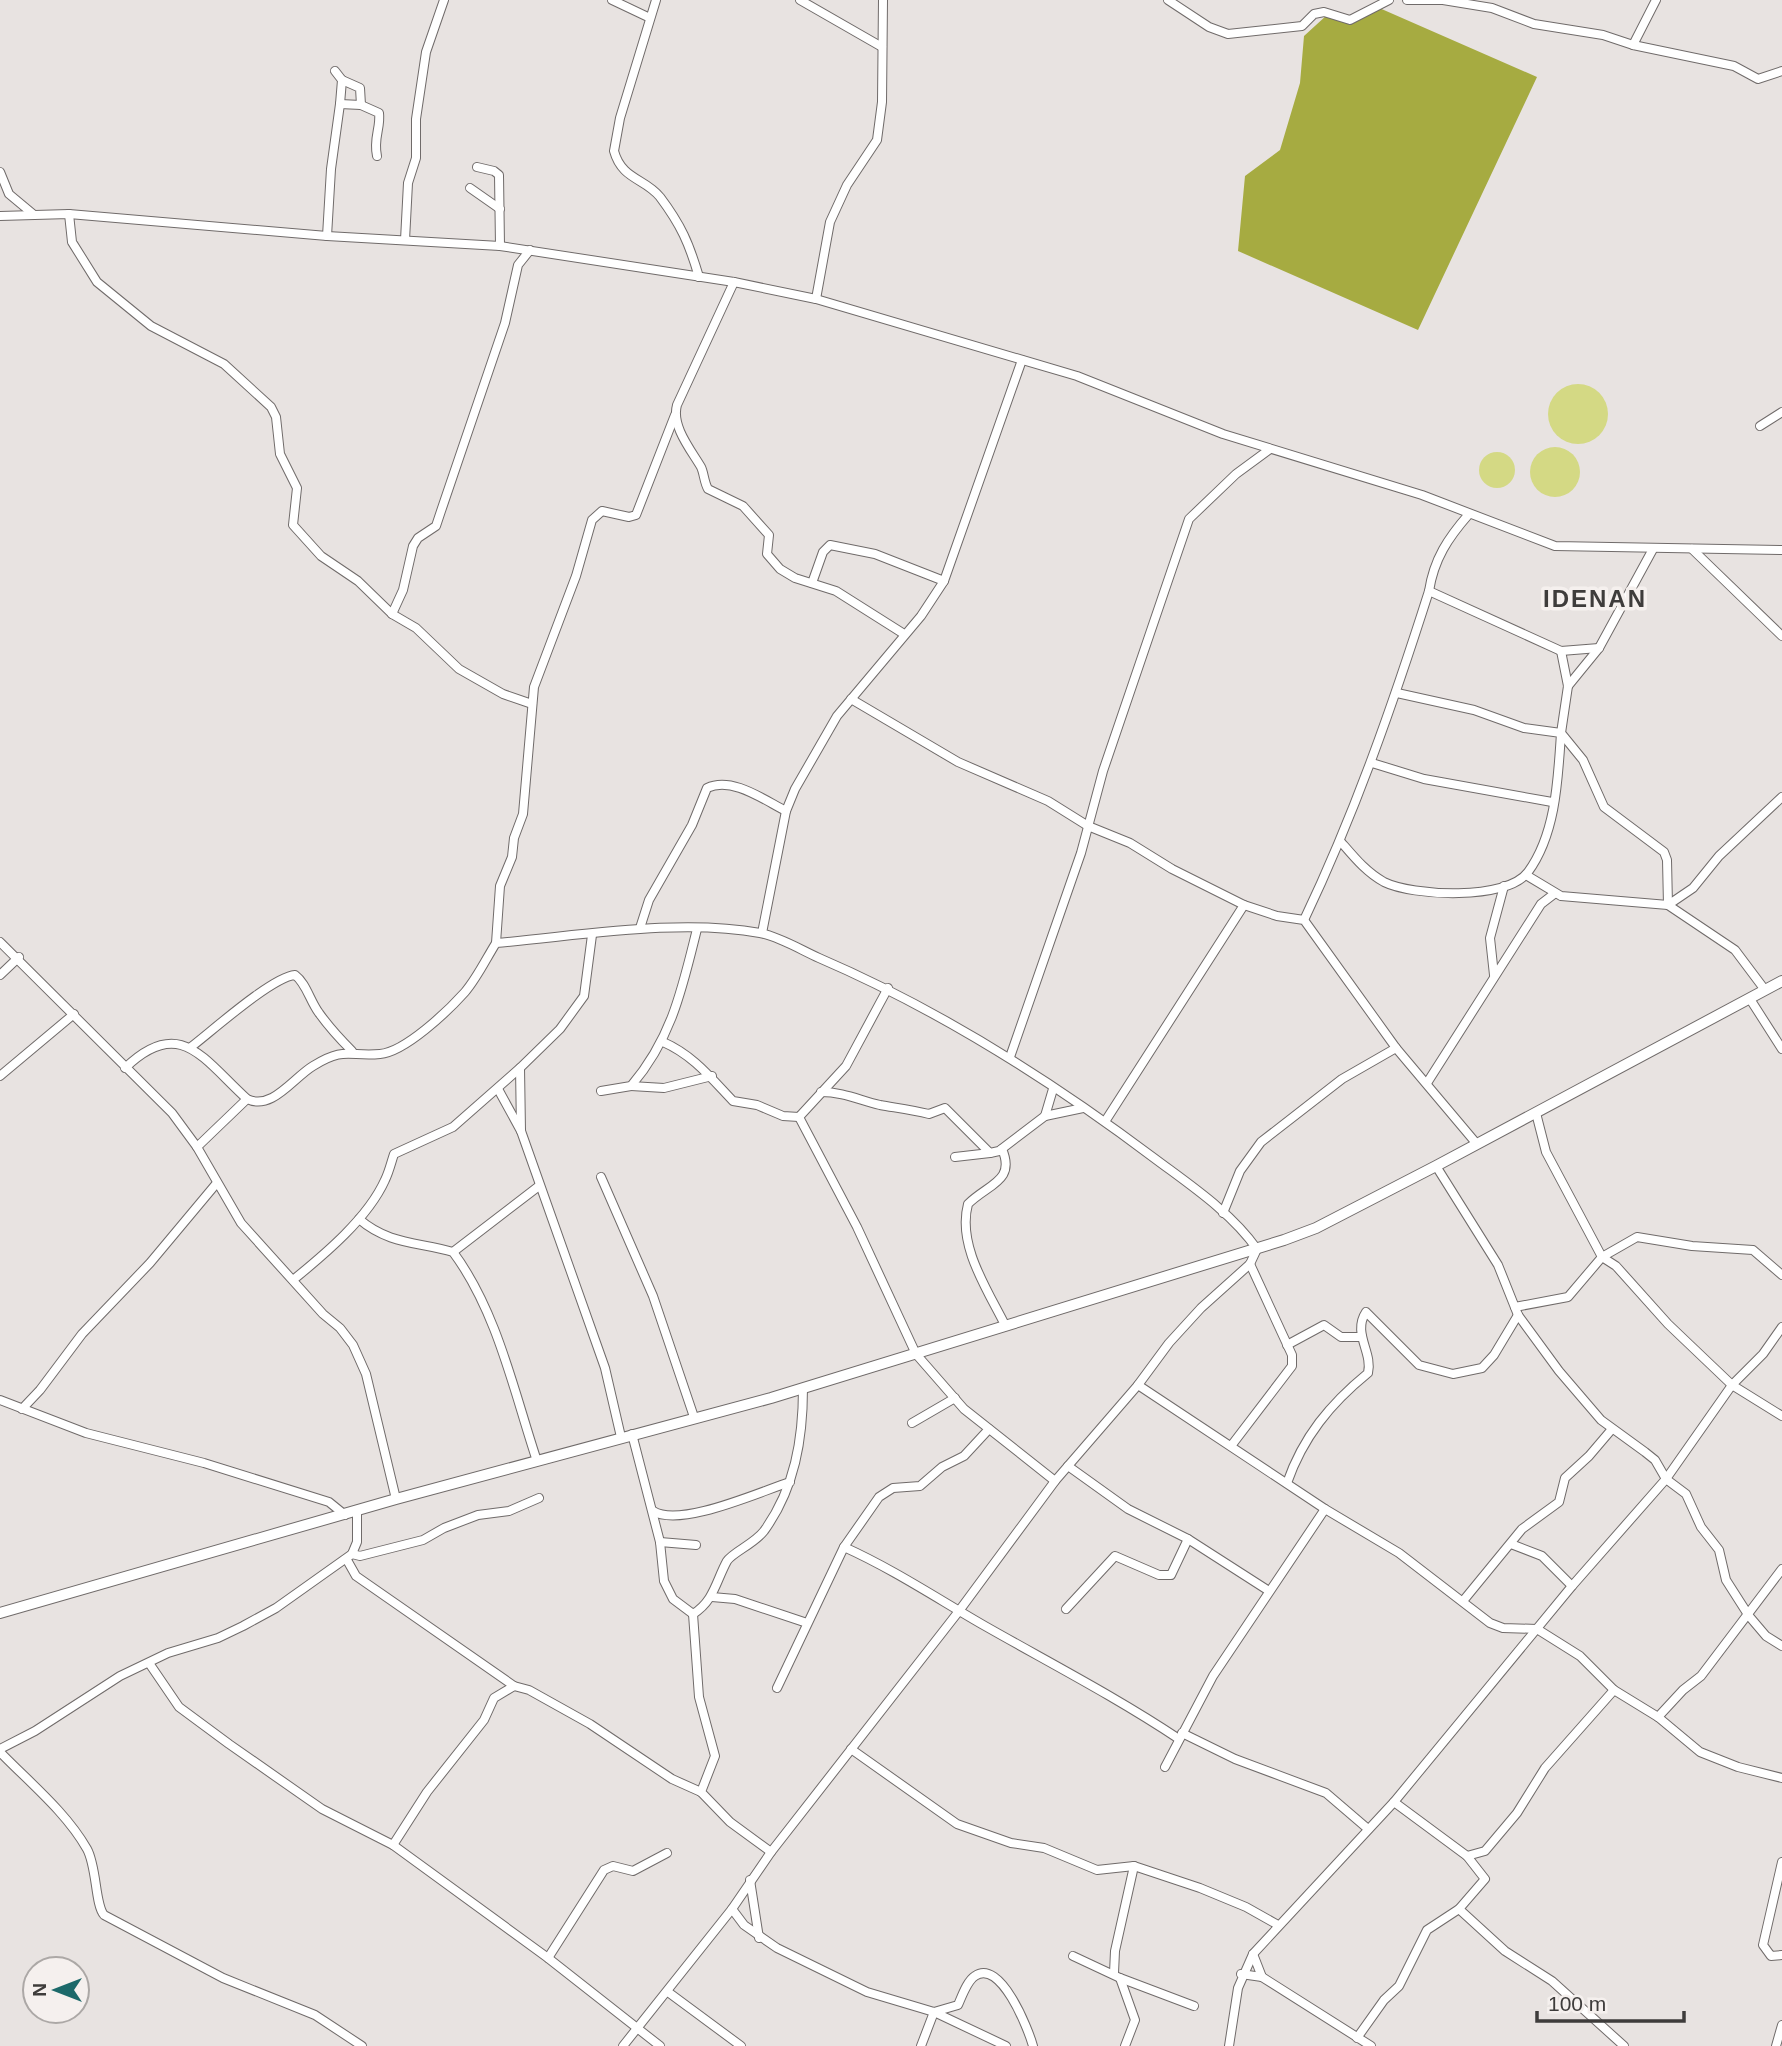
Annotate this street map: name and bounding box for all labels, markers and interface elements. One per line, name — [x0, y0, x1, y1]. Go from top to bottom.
district label: IDENAN — [1543, 585, 1647, 612]
north arrow — [21, 1955, 91, 2025]
scale bar — [1537, 1980, 1684, 2024]
text: N — [29, 1983, 50, 1997]
text: 100 m — [1548, 1992, 1606, 2015]

